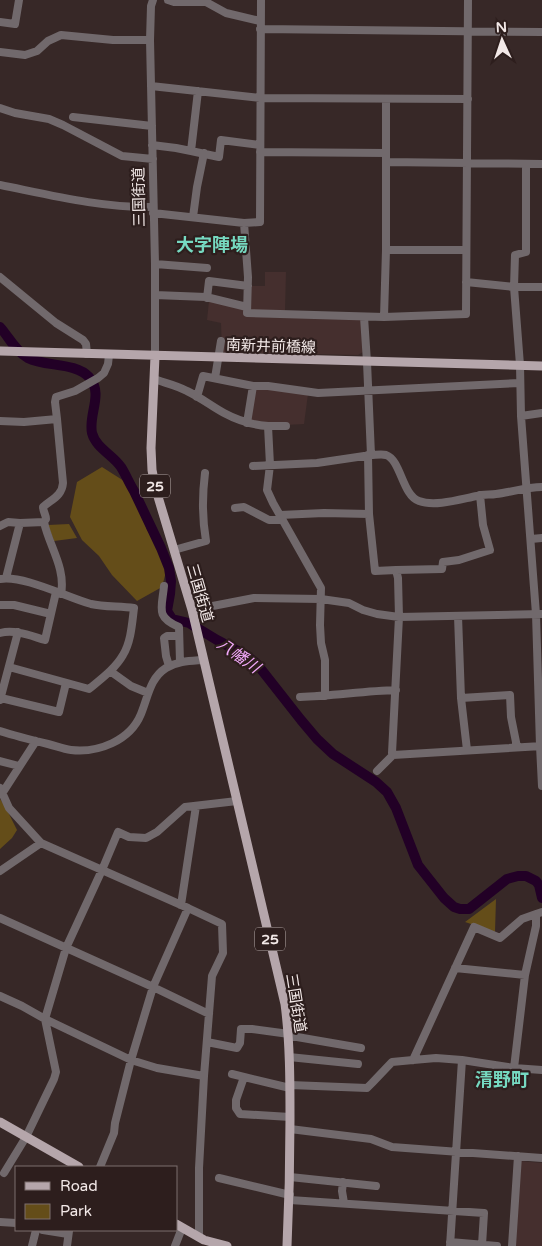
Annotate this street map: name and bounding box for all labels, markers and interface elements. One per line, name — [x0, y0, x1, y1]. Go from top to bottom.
north arrow — [477, 15, 527, 65]
text: N — [495, 19, 507, 36]
street label: 三国街道 — [129, 167, 149, 227]
district label: 大字陣場 — [176, 234, 248, 256]
street label: 南新井前橋線 — [226, 335, 316, 357]
road number: 25 — [140, 474, 170, 498]
street label: 三国街道 — [183, 562, 217, 624]
water label: 八幡川 — [213, 634, 265, 679]
road number: 25 — [255, 928, 285, 951]
street label: 三国街道 — [282, 972, 310, 1034]
district label: 清野町 — [475, 1069, 529, 1091]
legend — [15, 1166, 178, 1231]
text: Road — [60, 1177, 98, 1195]
text: Park — [60, 1202, 92, 1220]

